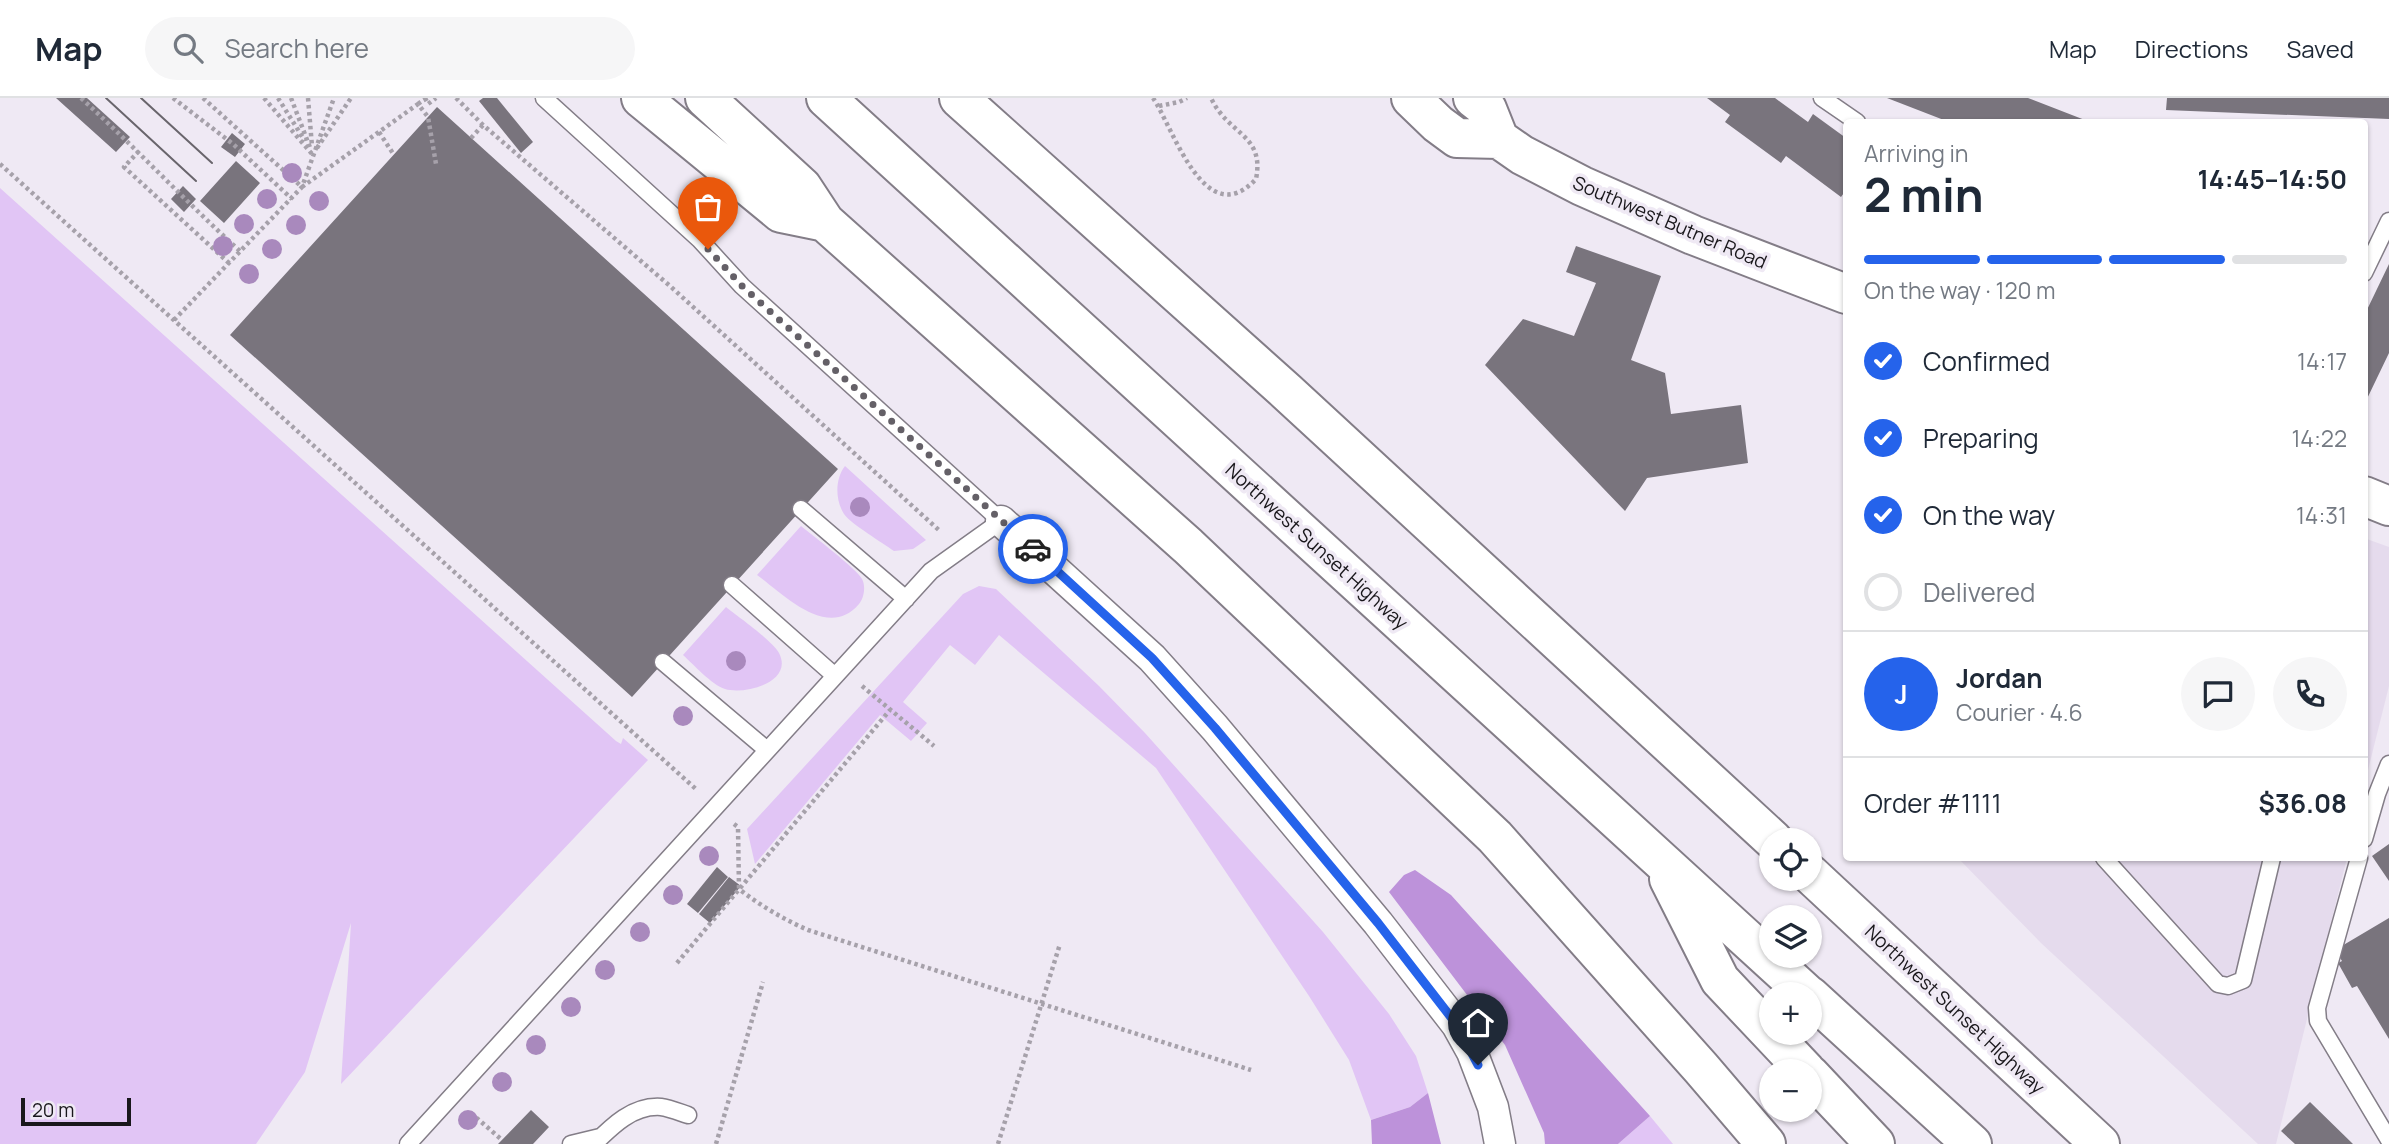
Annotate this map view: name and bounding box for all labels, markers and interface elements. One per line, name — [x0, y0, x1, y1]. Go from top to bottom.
search box — [145, 17, 635, 80]
text: Map — [35, 26, 103, 71]
icon: search — [169, 29, 207, 67]
text: Search here — [225, 30, 369, 66]
text: Map — [2049, 32, 2097, 65]
text: Directions — [2135, 32, 2248, 65]
text: Saved — [2286, 32, 2354, 65]
text: Arriving in — [1864, 137, 1969, 169]
text: 14:45–14:50 — [2197, 161, 2347, 197]
text: 2 min — [1864, 163, 1984, 226]
street label: Southwest Butner Road — [1569, 169, 1771, 275]
pin — [678, 177, 738, 249]
icon: bag — [689, 188, 727, 226]
text: On the way · 120 m — [1864, 274, 2056, 306]
icon: check — [1864, 342, 1902, 380]
text: Confirmed — [1923, 343, 2050, 379]
text: 14:17 — [2297, 345, 2347, 377]
icon: check — [1864, 419, 1902, 457]
text: Preparing — [1923, 420, 2039, 456]
text: 14:22 — [2291, 422, 2347, 454]
street label: Northwest Sunset Highway — [1220, 457, 1414, 635]
icon: check — [1864, 496, 1902, 534]
text: On the way — [1923, 497, 2055, 533]
text: 14:31 — [2296, 499, 2347, 531]
courier — [998, 514, 1068, 584]
icon: car — [1014, 530, 1052, 568]
text: Delivered — [1923, 574, 2035, 610]
button: chat — [2181, 657, 2255, 731]
button: phone — [2273, 657, 2347, 731]
text: Jordan — [1956, 660, 2042, 696]
text: J — [1894, 676, 1908, 712]
text: Courier · 4.6 — [1956, 696, 2083, 728]
text: Order #1111 — [1864, 785, 2002, 821]
text: $36.08 — [2258, 785, 2347, 821]
map controls — [1759, 828, 1822, 1122]
button: locate — [1759, 828, 1822, 891]
button: layers — [1759, 905, 1822, 968]
street label: Northwest Sunset Highway — [1859, 919, 2051, 1099]
button: + — [1759, 982, 1822, 1045]
pin — [1448, 993, 1508, 1065]
icon: home — [1459, 1004, 1497, 1042]
button: − — [1759, 1059, 1822, 1122]
scale bar — [21, 1095, 131, 1127]
text: 20 m — [32, 1097, 74, 1123]

